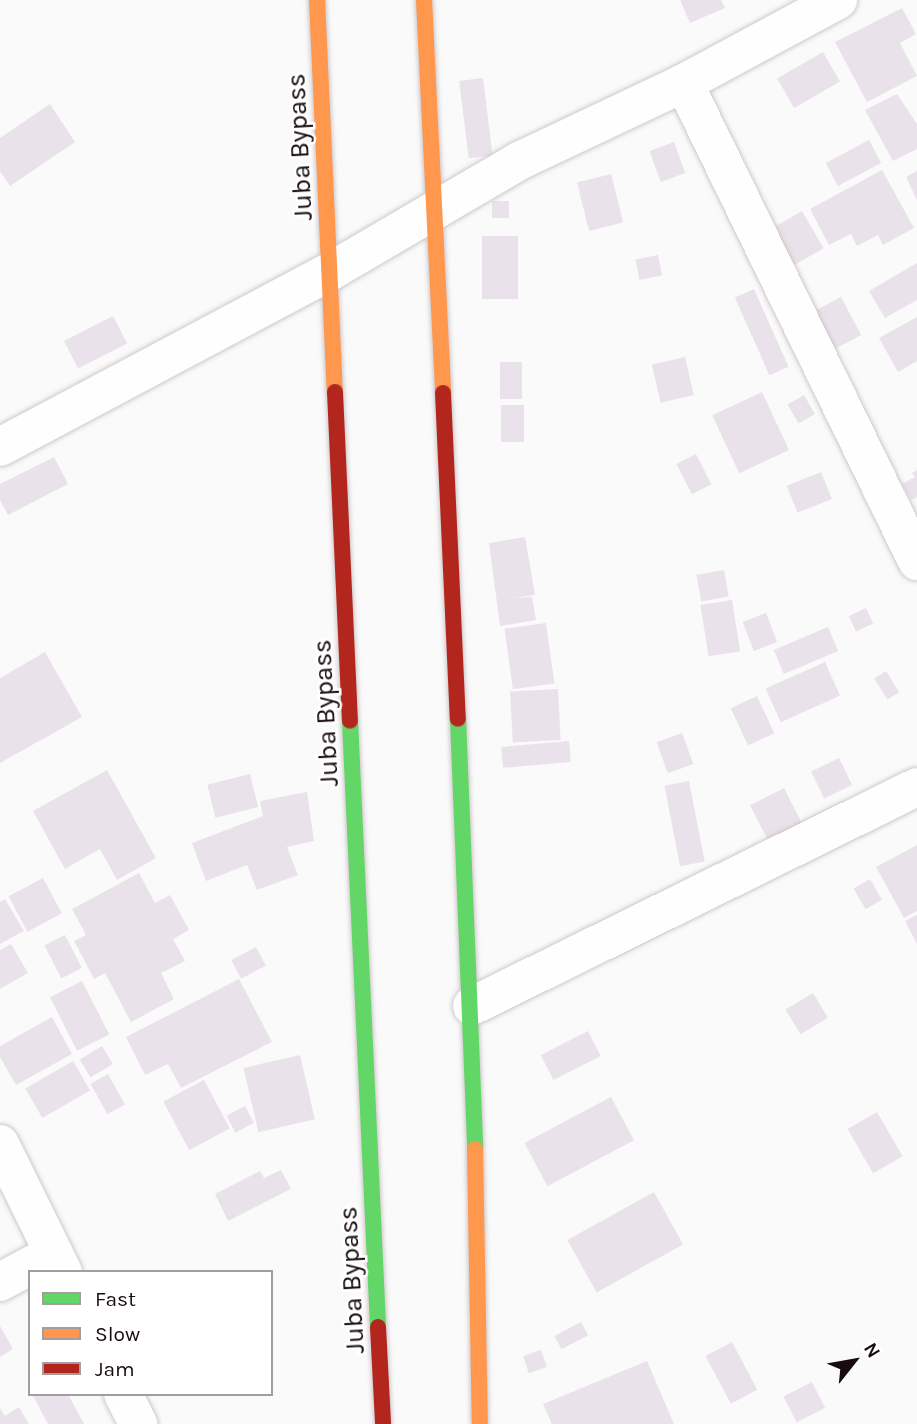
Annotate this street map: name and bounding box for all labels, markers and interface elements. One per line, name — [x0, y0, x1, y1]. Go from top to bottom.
street label: Juba Bypass — [281, 73, 319, 221]
street label: Juba Bypass — [307, 639, 345, 787]
street label: Juba Bypass — [333, 1206, 371, 1354]
legend — [28, 1270, 273, 1396]
text: Fast — [95, 1287, 136, 1311]
text: Slow — [95, 1322, 140, 1346]
north arrow — [819, 1326, 889, 1396]
text: N — [859, 1339, 885, 1362]
text: Jam — [95, 1357, 135, 1381]

